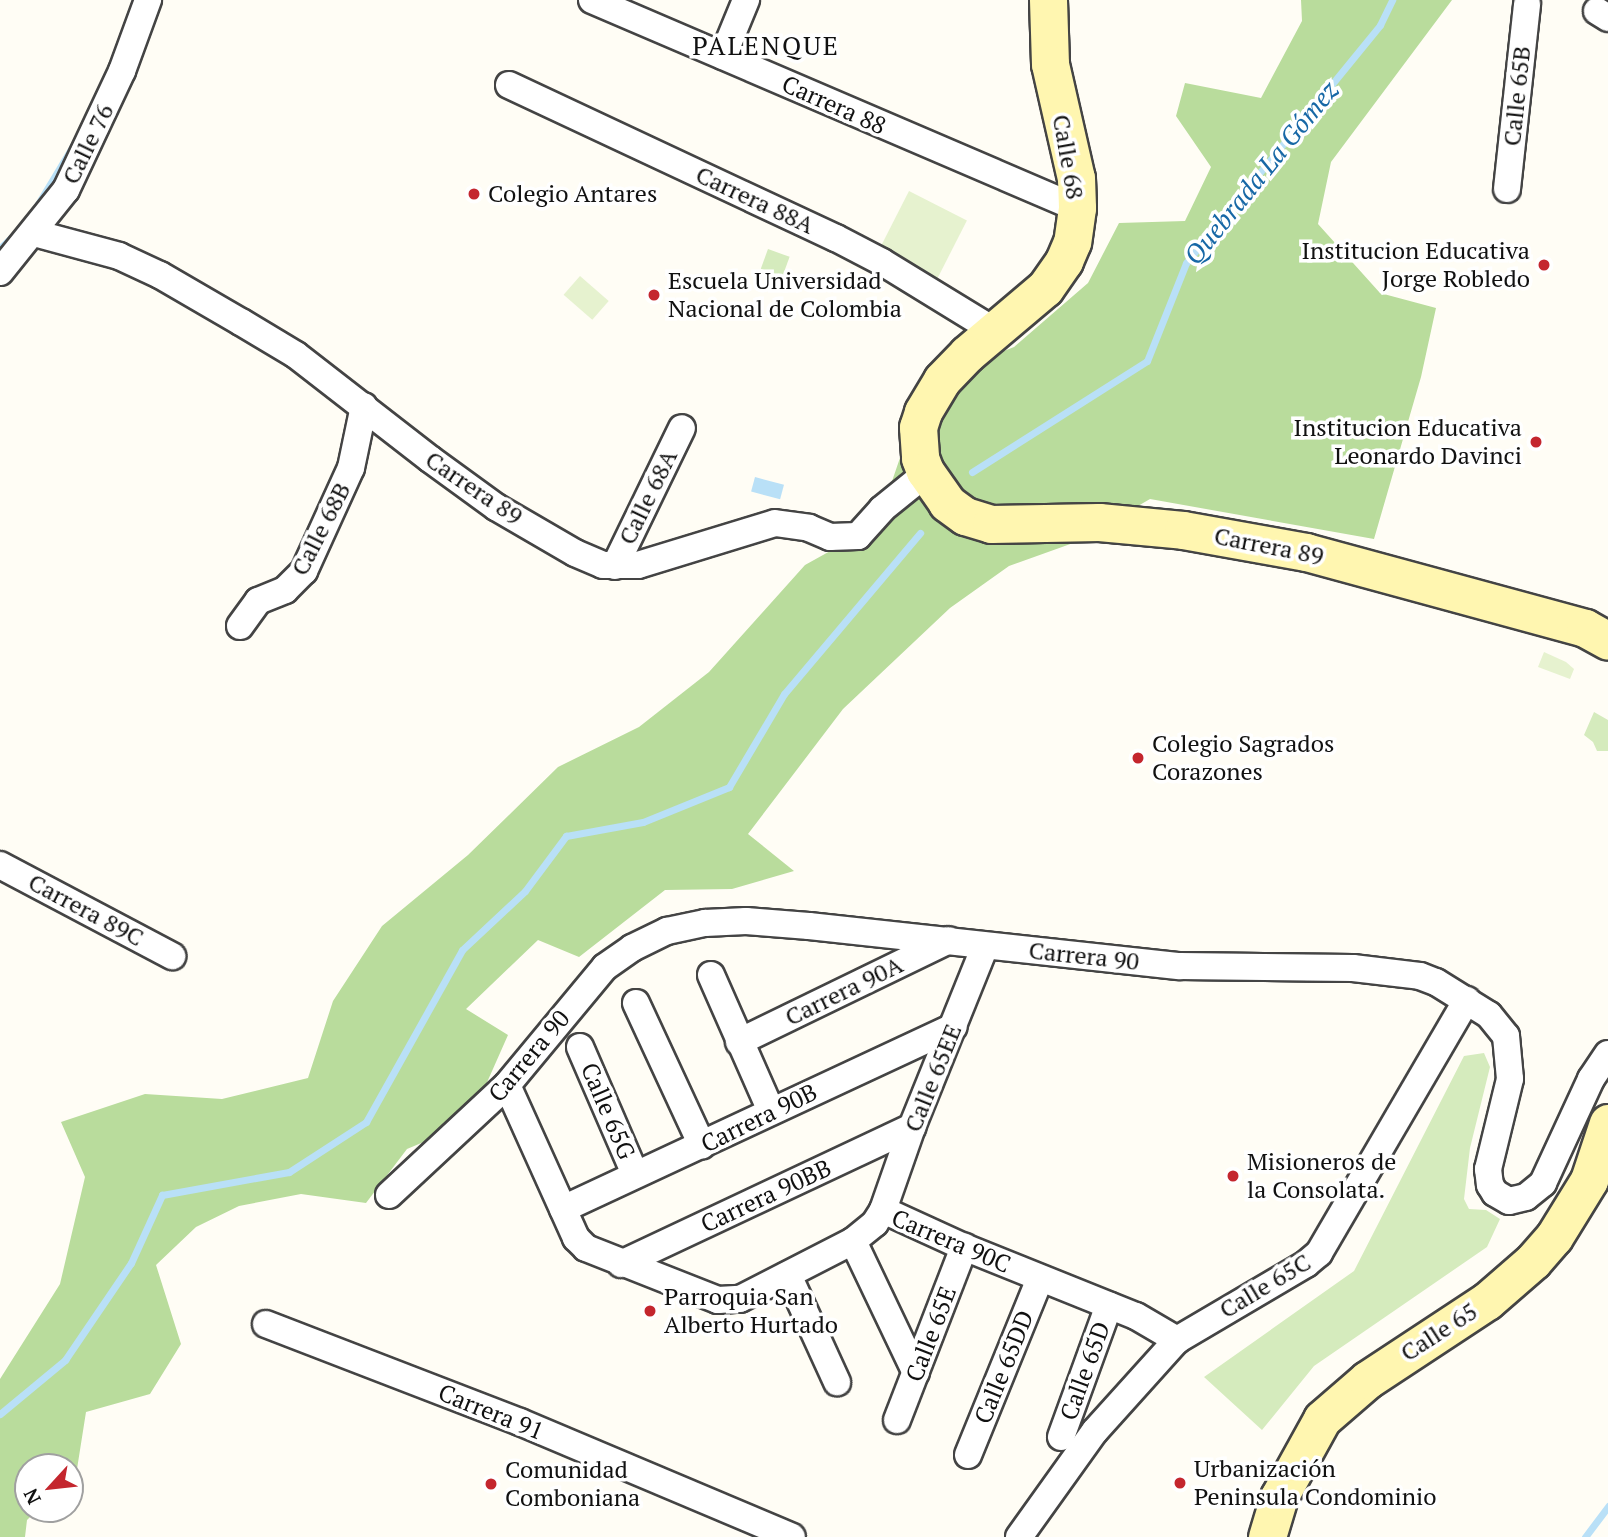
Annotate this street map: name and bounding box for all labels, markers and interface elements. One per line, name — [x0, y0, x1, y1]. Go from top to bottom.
district label: PALENQUE — [693, 30, 839, 62]
street label: Calle 65B — [1497, 45, 1537, 147]
street label: Carrera 88 — [778, 69, 890, 141]
water label: Quebrada La Gómez — [1178, 75, 1344, 271]
street label: Calle 76 — [56, 99, 120, 189]
street label: Calle 68 — [1046, 112, 1090, 202]
street label: Carrera 88A — [691, 160, 819, 240]
place label: Colegio Antares — [488, 180, 658, 208]
marker: Colegio Antares — [466, 186, 482, 202]
place label: Institucion Educativa Jorge Robledo — [1302, 237, 1530, 293]
marker: Institucion Educativa Jorge Robledo — [1536, 257, 1552, 273]
place label: Escuela Universidad Nacional de Colombia — [668, 267, 902, 323]
marker: Escuela Universidad Nacional de Colombia — [646, 287, 662, 303]
place label: Institucion Educativa Leonardo Davinci — [1294, 414, 1522, 470]
marker: Institucion Educativa Leonardo Davinci — [1528, 434, 1544, 450]
street label: Carrera 89 — [420, 445, 528, 531]
street label: Calle 68A — [613, 445, 683, 549]
street label: Calle 68B — [285, 478, 357, 580]
street label: Carrera 89 — [1212, 521, 1326, 571]
place label: Colegio Sagrados Corazones — [1152, 730, 1334, 786]
marker: Colegio Sagrados Corazones — [1130, 750, 1146, 766]
street label: Carrera 89C — [23, 868, 149, 952]
street label: Carrera 90 — [1027, 936, 1141, 976]
street label: Carrera 90A — [781, 950, 907, 1032]
street label: Carrera 90 — [482, 1004, 576, 1108]
street label: Calle 65EE — [898, 1020, 968, 1136]
street label: Calle 65G — [575, 1058, 641, 1164]
street label: Carrera 90B — [696, 1078, 822, 1158]
place label: Misioneros de la Consolata. — [1247, 1148, 1396, 1204]
street label: Carrera 90BB — [696, 1153, 836, 1239]
marker: Misioneros de la Consolata. — [1225, 1168, 1241, 1184]
street label: Carrera 90C — [887, 1203, 1015, 1279]
street label: Calle 65C — [1214, 1248, 1316, 1324]
street label: Calle 65E — [900, 1282, 962, 1386]
place label: Parroquia San Alberto Hurtado — [664, 1283, 838, 1339]
street label: Calle 65 — [1395, 1297, 1483, 1367]
marker: Parroquia San Alberto Hurtado — [642, 1303, 658, 1319]
street label: Calle 65DD — [968, 1306, 1040, 1428]
street label: Calle 65D — [1054, 1318, 1116, 1424]
street label: Carrera 91 — [434, 1378, 548, 1446]
north arrow — [14, 1453, 84, 1523]
place label: Urbanización Peninsula Condominio — [1194, 1455, 1436, 1511]
place label: Comunidad Comboniana — [505, 1456, 640, 1512]
marker: Urbanización Peninsula Condominio — [1172, 1475, 1188, 1491]
marker: Comunidad Comboniana — [483, 1476, 499, 1492]
text: N — [17, 1485, 46, 1509]

